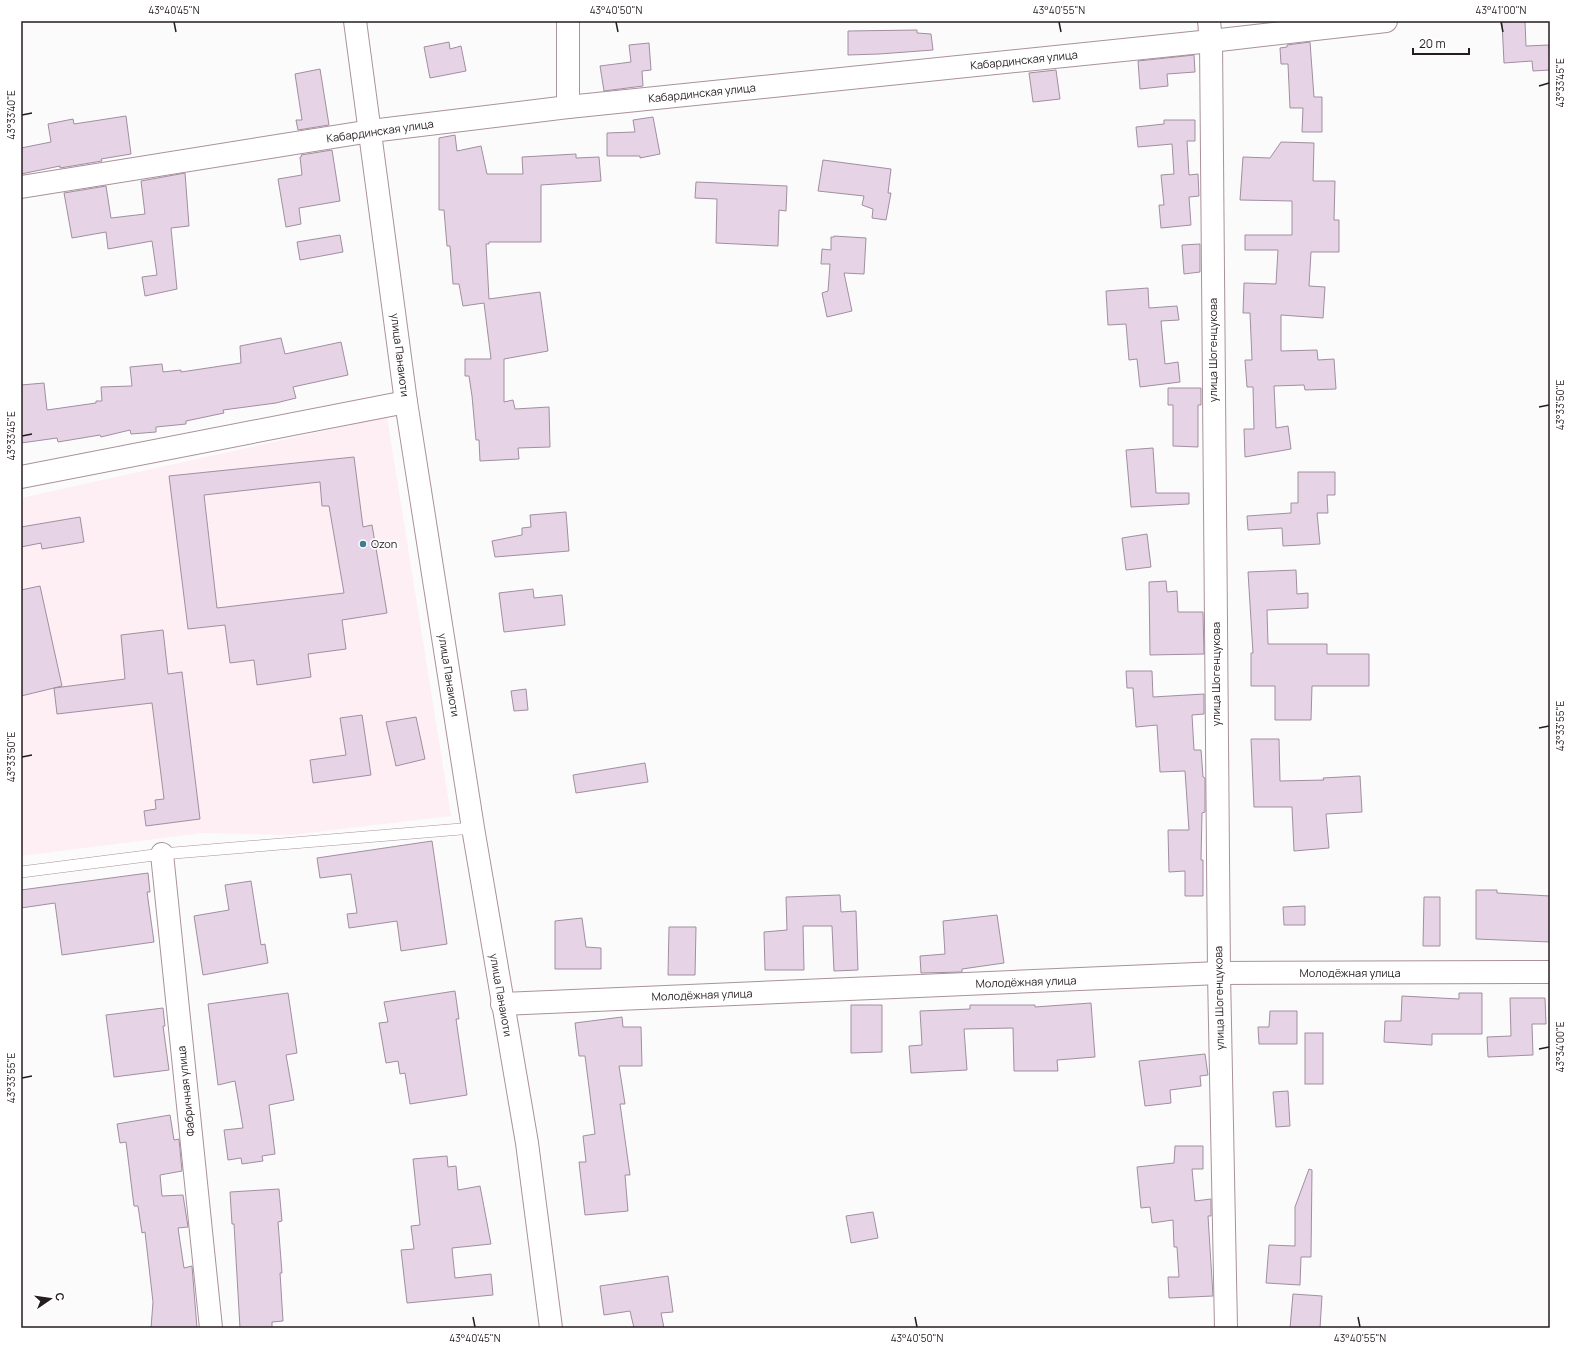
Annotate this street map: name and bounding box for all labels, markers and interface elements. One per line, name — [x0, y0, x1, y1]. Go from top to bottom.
text: 43°40'45"N — [148, 3, 200, 17]
text: 43°40'50"N — [590, 3, 642, 17]
text: 43°40'55"N — [1033, 3, 1085, 17]
text: 43°41'00"N — [1476, 3, 1527, 17]
scale bar — [1413, 30, 1469, 56]
text: 20 m — [1419, 35, 1446, 52]
street label: Кабардинская улица — [969, 46, 1078, 73]
text: 43°33'45"E — [1553, 58, 1567, 108]
street label: Кабардинская улица — [647, 79, 756, 106]
text: 43°33'40"E — [4, 90, 18, 140]
street label: Кабардинская улица — [325, 116, 434, 145]
street label: улица Шогенцукова — [1205, 298, 1220, 402]
street label: улица Панаиоти — [388, 312, 413, 398]
text: 43°33'50"E — [1553, 379, 1567, 430]
text: 43°33'45"E — [4, 411, 18, 461]
place label: Ozon — [371, 536, 397, 551]
marker: Ozon — [358, 539, 368, 549]
street label: улица Шогенцукова — [1208, 622, 1223, 726]
street label: улица Панаиоти — [436, 632, 463, 718]
text: 43°33'55"E — [1553, 701, 1567, 751]
text: 43°33'50"E — [4, 731, 18, 782]
street label: улица Шогенцукова — [1210, 946, 1227, 1050]
street label: улица Панаиоти — [487, 952, 516, 1038]
street label: Молодёжная улица — [1299, 965, 1401, 980]
street label: Молодёжная улица — [975, 972, 1077, 991]
street label: Молодёжная улица — [651, 985, 753, 1004]
text: 43°34'00"E — [1553, 1021, 1567, 1073]
street label: Фабричная улица — [173, 1045, 198, 1137]
text: 43°33'55"E — [4, 1053, 18, 1103]
north arrow — [30, 1279, 70, 1319]
text: С — [52, 1291, 68, 1302]
text: 43°40'45"N — [449, 1331, 501, 1345]
text: 43°40'50"N — [891, 1331, 943, 1345]
text: 43°40'55"N — [1334, 1331, 1386, 1345]

